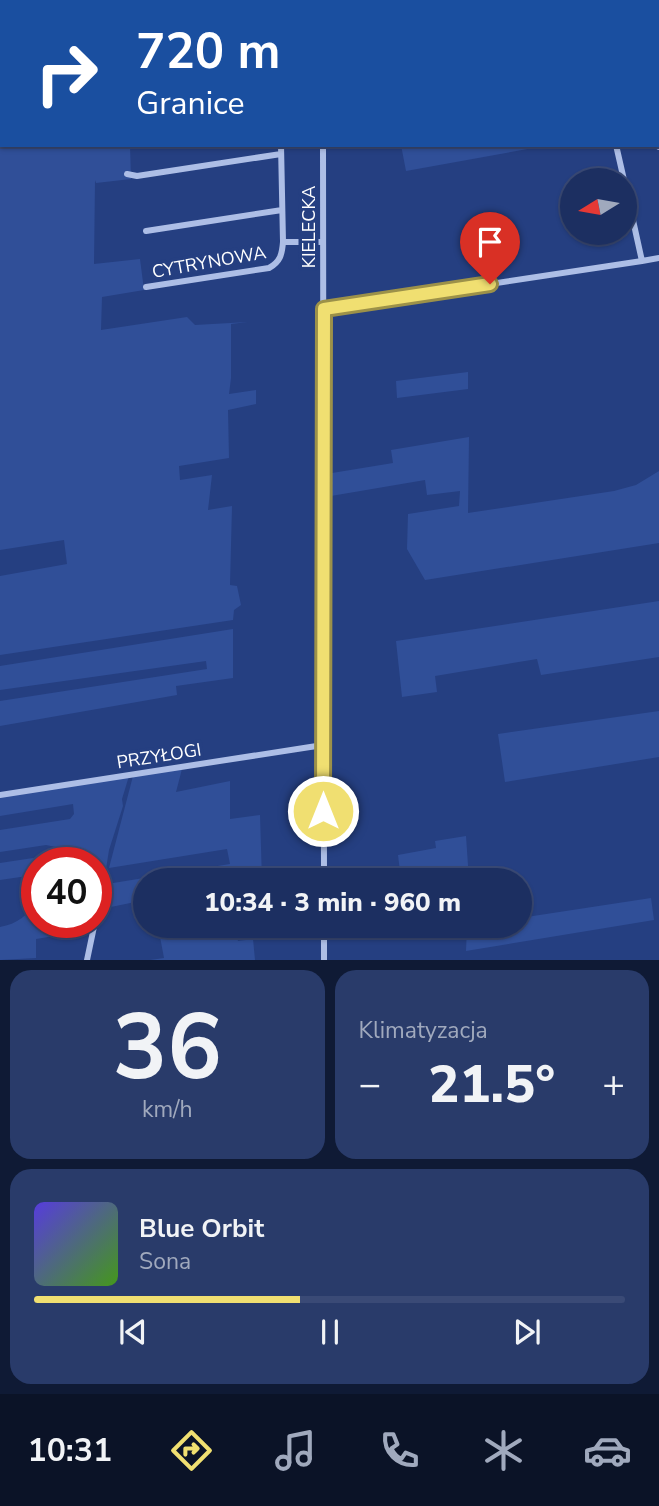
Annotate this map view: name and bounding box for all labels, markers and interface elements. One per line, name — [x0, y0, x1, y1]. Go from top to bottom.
text: 720 m — [136, 18, 280, 85]
icon: right — [21, 28, 112, 119]
text: Granice — [136, 82, 245, 125]
north arrow — [560, 168, 637, 245]
map controls — [560, 168, 637, 245]
street label: KIELECKA — [297, 186, 321, 268]
pin — [460, 212, 520, 284]
icon: arrive — [471, 223, 509, 261]
street label: CYTRYNOWA — [150, 240, 268, 284]
street label: PRZYŁOGI — [115, 737, 203, 775]
position arrow — [286, 774, 360, 848]
speed limit sign: 40 — [21, 847, 112, 938]
text: 10:34 · 3 min · 960 m — [204, 885, 461, 920]
text: 36 — [113, 986, 222, 1110]
text: Klimatyzacja — [359, 1015, 488, 1046]
text: 21.5° — [428, 1049, 555, 1120]
text: − — [359, 1059, 381, 1110]
text: + — [602, 1059, 625, 1110]
text: km/h — [142, 1094, 193, 1125]
text: Blue Orbit — [139, 1211, 264, 1246]
text: Sona — [139, 1246, 191, 1277]
icon: previous — [114, 1313, 152, 1351]
icon: pause — [311, 1313, 349, 1351]
icon: next — [508, 1313, 546, 1351]
icon: directions — [167, 1426, 216, 1475]
icon: music — [271, 1426, 320, 1475]
icon: phone — [375, 1426, 424, 1475]
icon: climate — [479, 1426, 528, 1475]
icon: car — [583, 1426, 632, 1475]
text: 10:31 — [27, 1429, 112, 1472]

